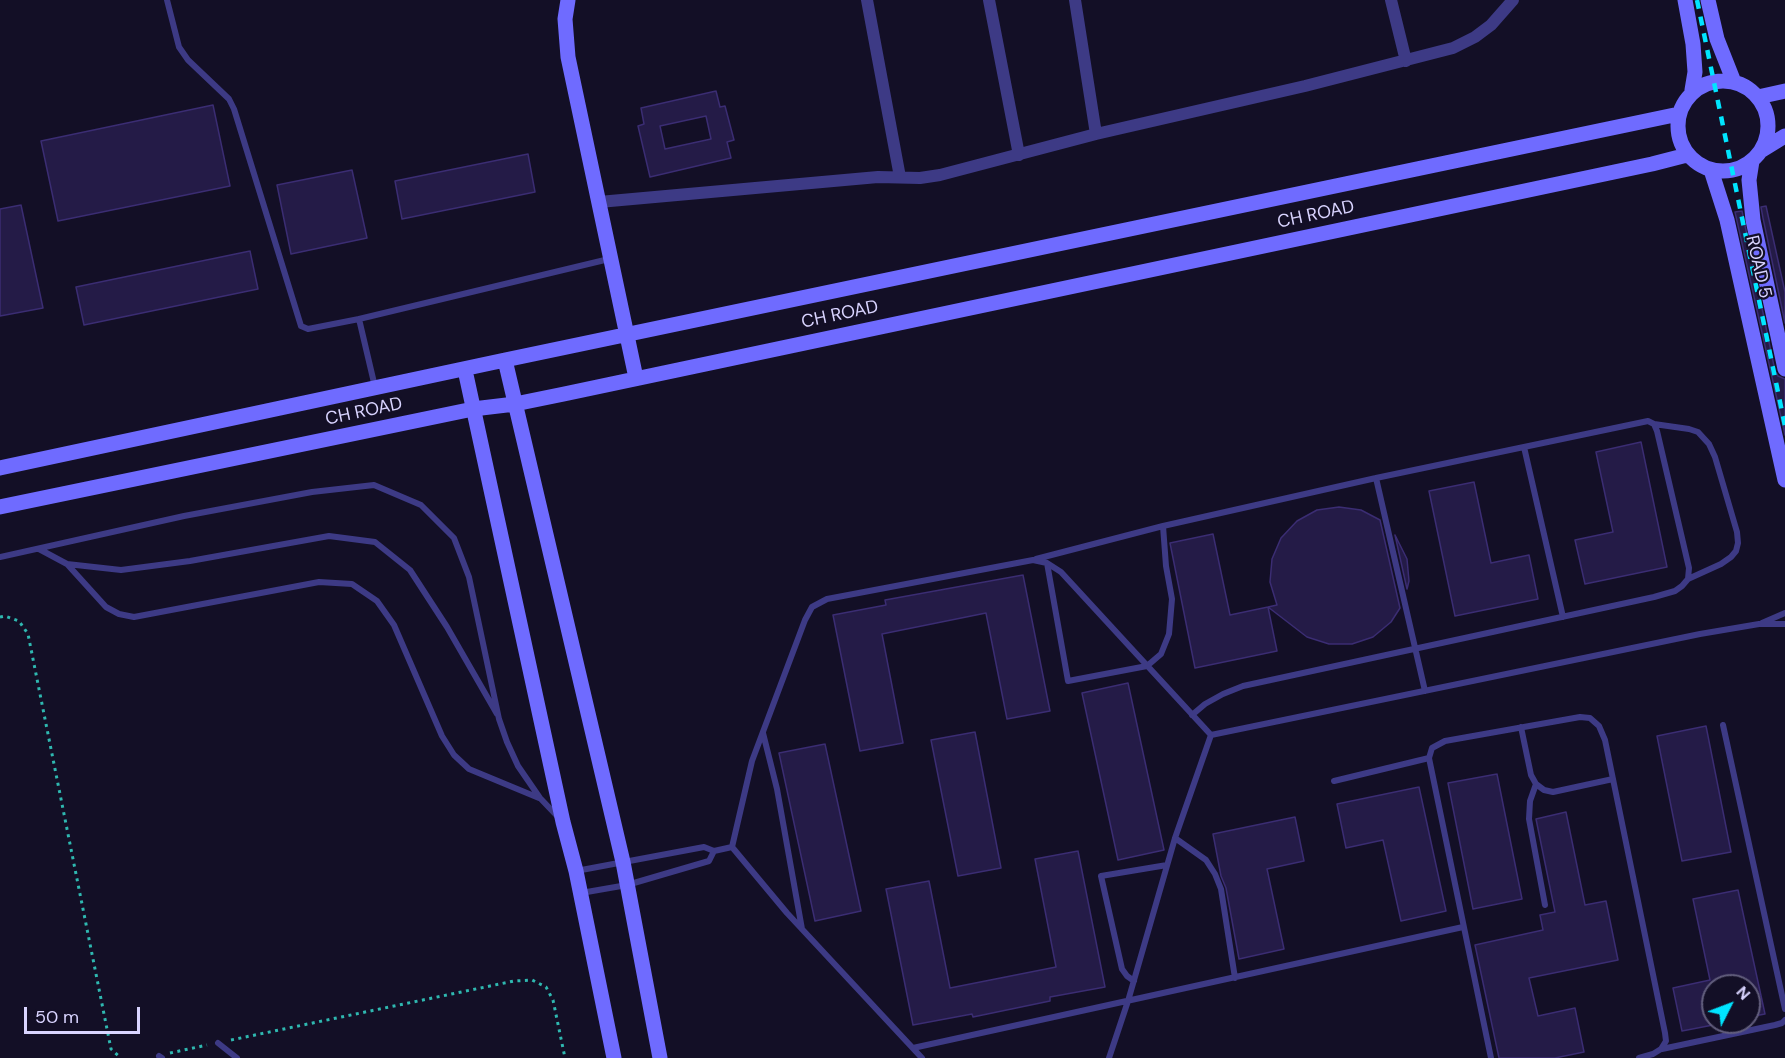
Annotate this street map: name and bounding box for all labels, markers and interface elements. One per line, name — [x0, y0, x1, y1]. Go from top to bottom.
street label: CH ROAD — [1276, 196, 1356, 234]
street label: ROAD 5 — [1740, 233, 1776, 301]
street label: CH ROAD — [800, 296, 880, 334]
street label: CH ROAD — [324, 393, 404, 431]
north arrow — [1701, 974, 1761, 1034]
text: N — [1732, 982, 1755, 1004]
scale bar — [27, 995, 142, 1033]
text: 50 m — [35, 1005, 79, 1029]

